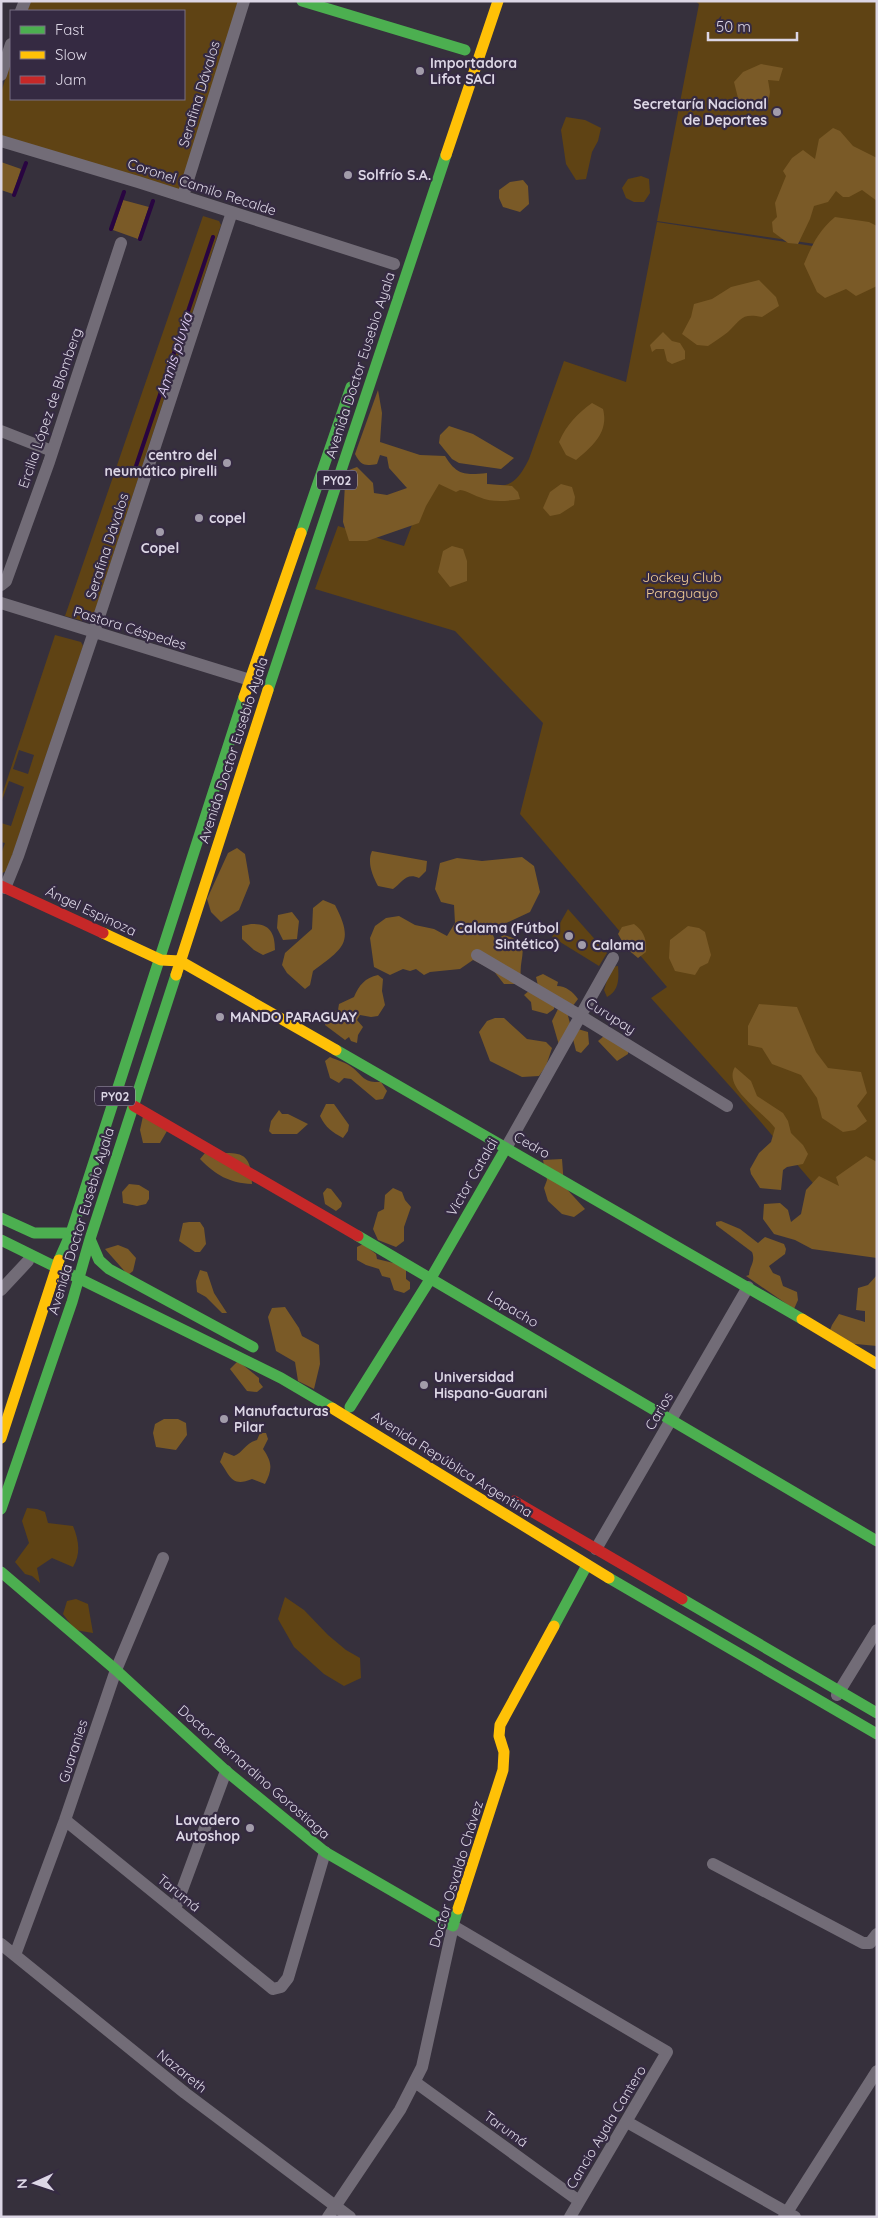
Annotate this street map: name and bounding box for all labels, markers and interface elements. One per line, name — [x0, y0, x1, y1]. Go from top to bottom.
legend — [10, 10, 185, 100]
scale bar — [708, 10, 797, 42]
text: 50 m — [716, 17, 751, 36]
text: Fast — [55, 20, 84, 39]
street label: Serafina Dávalos — [174, 39, 224, 149]
text: Slow — [55, 45, 87, 64]
place label: Importadora Lifot SACI — [430, 54, 517, 88]
marker: Importadora Lifot SACI — [414, 65, 426, 77]
text: Jam — [55, 70, 86, 89]
place label: Secretaría Nacional de Deportes — [633, 95, 767, 129]
marker: Secretaría Nacional de Deportes — [771, 106, 783, 118]
street label: Coronel Camilo Recalde — [125, 154, 279, 220]
place label: Solfrío S.A. — [358, 166, 431, 184]
marker: Solfrío S.A. — [342, 169, 354, 181]
street label: Avenida Doctor Eusebio Ayala — [321, 270, 399, 460]
water label: Amnis pluvia — [151, 310, 197, 400]
street label: Ercilia López de Blomberg — [14, 325, 86, 491]
place label: centro del neumático pirelli — [105, 446, 217, 480]
marker: centro del neumático pirelli — [221, 457, 233, 469]
road number: PY02 — [317, 470, 357, 490]
street label: Serafina Dávalos — [81, 491, 133, 601]
place label: copel — [209, 509, 246, 527]
marker: copel — [193, 512, 205, 524]
marker: Copel — [154, 526, 166, 538]
place label: Copel — [141, 539, 179, 557]
park label: Jockey Club Paraguayo — [642, 568, 722, 602]
street label: Pastora Céspedes — [71, 602, 189, 654]
street label: Avenida Doctor Eusebio Ayala — [194, 655, 272, 845]
street label: Ángel Espinoza — [43, 882, 139, 940]
place label: Calama (Fútbol Sintético) — [455, 919, 559, 953]
marker: Calama (Fútbol Sintético) — [563, 930, 575, 942]
place label: Calama — [592, 936, 644, 954]
marker: Calama — [576, 939, 588, 951]
street label: Curupay — [583, 994, 639, 1038]
place label: MANDO PARAGUAY — [230, 1008, 357, 1026]
marker: MANDO PARAGUAY — [214, 1011, 226, 1023]
road number: PY02 — [95, 1086, 135, 1106]
street label: Avenida Doctor Eusebio Ayala — [44, 1125, 118, 1317]
street label: Cedro — [511, 1127, 553, 1163]
street label: Victor Cataldi — [442, 1135, 502, 1219]
street label: Lapacho — [484, 1287, 542, 1331]
place label: Universidad Hispano-Guarani — [434, 1368, 547, 1402]
marker: Universidad Hispano-Guarani — [418, 1379, 430, 1391]
street label: Carios — [641, 1389, 677, 1433]
place label: Manufacturas Pilar — [234, 1402, 329, 1436]
street label: Avenida República Argentina — [368, 1407, 536, 1521]
marker: Manufacturas Pilar — [218, 1413, 230, 1425]
street label: Doctor Bernardino Gorostiaga — [174, 1701, 334, 1843]
street label: Guaranies — [54, 1717, 92, 1785]
street label: Doctor Osvaldo Chávez — [425, 1798, 487, 1950]
place label: Lavadero Autoshop — [175, 1811, 240, 1845]
marker: Lavadero Autoshop — [244, 1822, 256, 1834]
street label: Tarumá — [154, 1870, 204, 1916]
street label: Nazareth — [153, 2045, 211, 2097]
street label: Cancio Ayala Cantero — [562, 2062, 650, 2192]
street label: Tarumá — [480, 2107, 532, 2151]
north arrow — [10, 2158, 60, 2208]
text: N — [13, 2178, 31, 2189]

